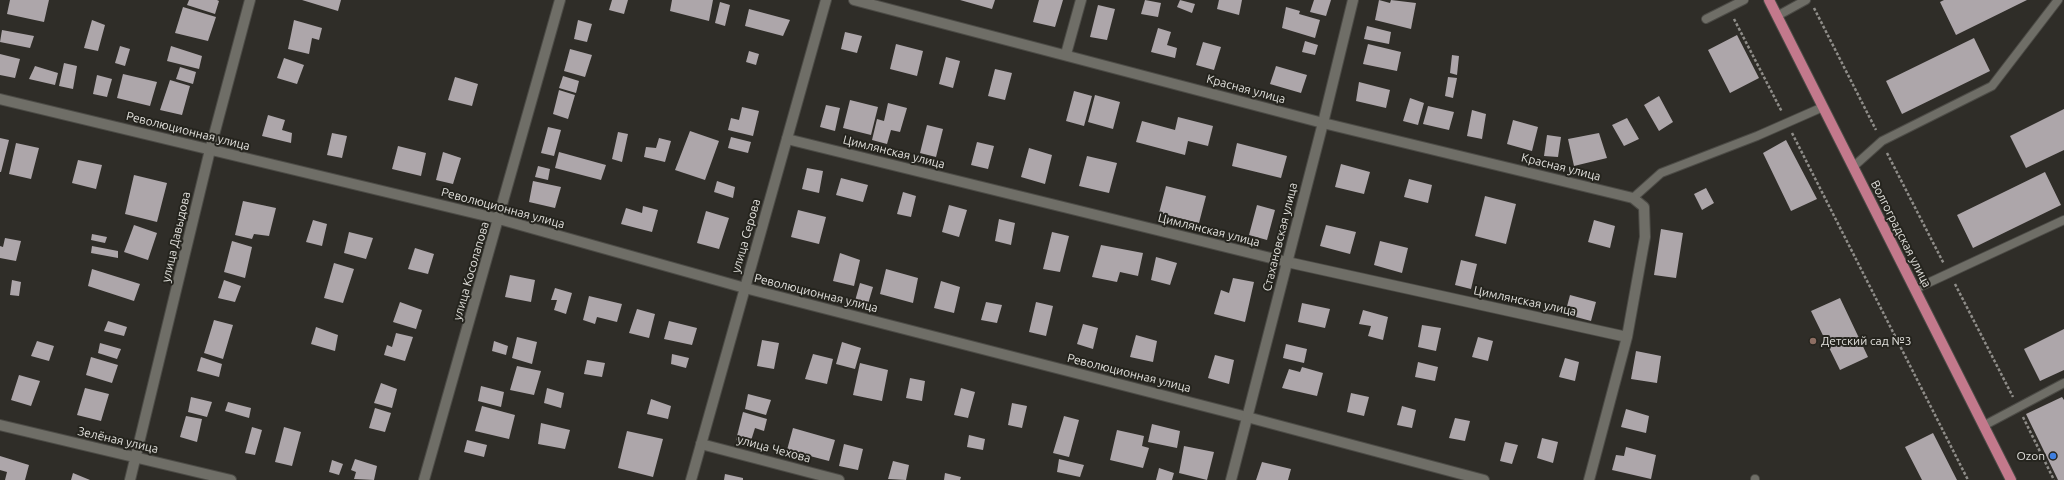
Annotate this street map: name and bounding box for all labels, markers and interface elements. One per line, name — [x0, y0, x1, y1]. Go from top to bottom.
street label: Красная улица — [1205, 72, 1287, 106]
street label: Революционная улица — [125, 109, 251, 153]
street label: Цимлянская улица — [841, 132, 947, 172]
street label: Красная улица — [1520, 150, 1602, 184]
street label: Волгоградская улица — [1868, 178, 1934, 290]
street label: Стахановская улица — [1260, 181, 1300, 293]
street label: Революционная улица — [440, 185, 566, 231]
street label: улица Давыдова — [159, 190, 193, 284]
street label: улица Серова — [729, 197, 763, 275]
street label: Цимлянская улица — [1156, 210, 1262, 250]
street label: улица Косолапова — [450, 220, 492, 322]
street label: Революционная улица — [753, 271, 879, 315]
street label: Цимлянская улица — [1472, 283, 1578, 319]
place label: Детский сад №3 — [1821, 334, 1912, 348]
marker: Детский сад №3 — [1808, 336, 1818, 346]
street label: Революционная улица — [1066, 351, 1192, 395]
street label: Зелёная улица — [76, 424, 160, 456]
street label: улица Чехова — [736, 432, 812, 466]
place label: Ozon — [2016, 449, 2045, 463]
marker: Ozon — [2048, 451, 2058, 461]

